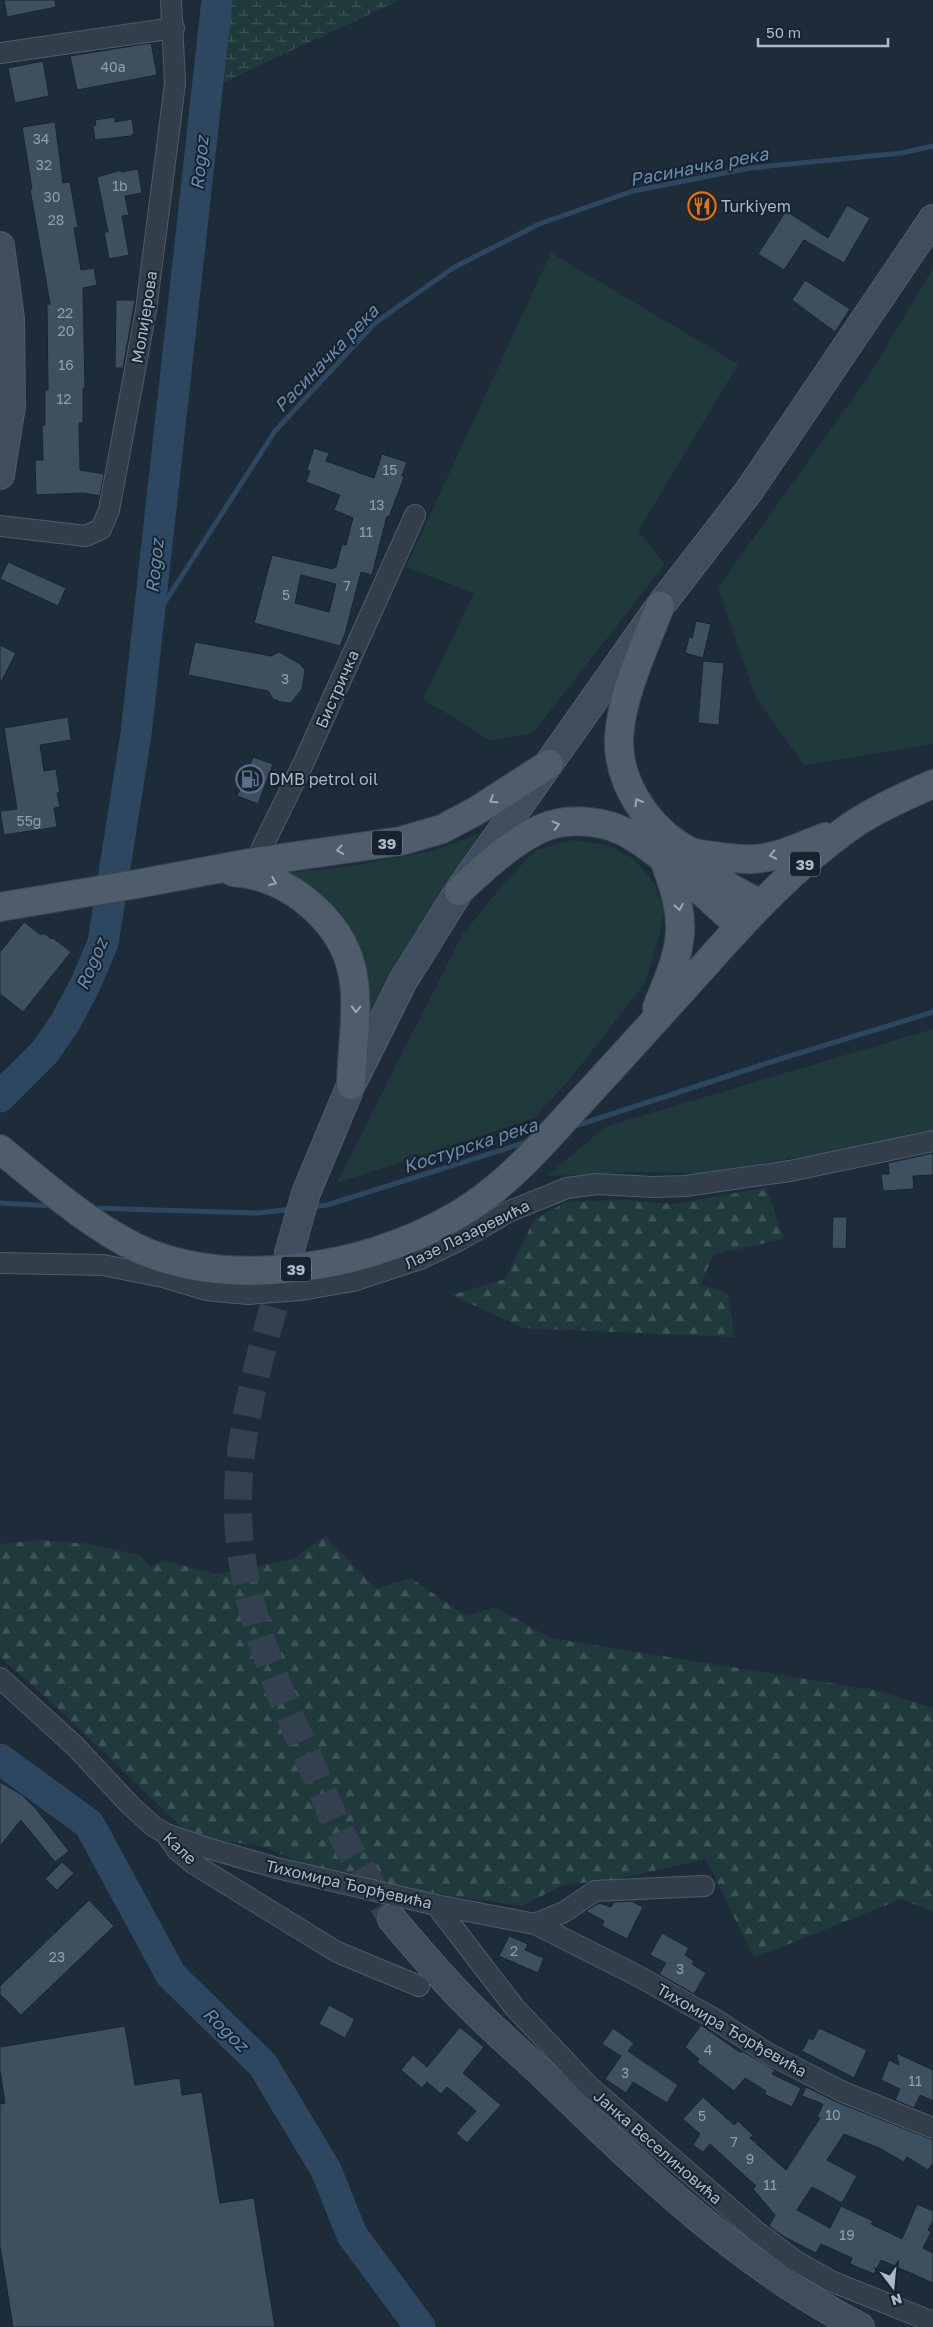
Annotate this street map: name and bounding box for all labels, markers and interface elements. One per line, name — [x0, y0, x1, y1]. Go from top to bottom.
scale bar — [758, 15, 888, 47]
text: 50 m — [766, 23, 801, 41]
house number: 40a — [100, 58, 126, 75]
house number: 34 — [33, 130, 49, 147]
water label: Rogoz — [185, 133, 213, 191]
water label: Расиначка река — [628, 142, 771, 190]
house number: 32 — [36, 156, 52, 173]
house number: 1b — [112, 177, 128, 194]
house number: 30 — [44, 188, 60, 205]
restaurant icon: Turkiyem — [687, 191, 717, 221]
place label: Turkiyem — [721, 196, 791, 216]
house number: 28 — [48, 211, 64, 228]
street label: Молијерова — [127, 269, 161, 365]
water label: Расиначка река — [269, 299, 383, 416]
house number: 22 — [57, 304, 73, 321]
house number: 20 — [58, 322, 74, 339]
house number: 16 — [58, 356, 74, 373]
house number: 12 — [57, 390, 71, 407]
house number: 15 — [383, 461, 397, 478]
house number: 13 — [370, 496, 384, 513]
house number: 11 — [359, 523, 373, 540]
water label: Rogoz — [140, 536, 168, 594]
house number: 7 — [343, 577, 351, 594]
house number: 5 — [282, 586, 290, 603]
street label: Бистричка — [311, 647, 363, 731]
house number: 3 — [281, 670, 289, 687]
fuel station icon: DMB petrol oil — [235, 764, 265, 794]
place label: DMB petrol oil — [269, 769, 378, 789]
one-way arrow — [489, 794, 499, 803]
one-way arrow — [634, 799, 644, 808]
house number: 55g — [17, 812, 41, 829]
one-way arrow — [551, 820, 560, 831]
road number: 39 — [372, 830, 402, 856]
one-way arrow — [336, 844, 344, 855]
one-way arrow — [768, 849, 777, 860]
road number: 39 — [790, 852, 820, 876]
one-way arrow — [268, 876, 277, 886]
one-way arrow — [673, 902, 683, 911]
water label: Rogoz — [70, 933, 112, 993]
one-way arrow — [351, 1005, 361, 1013]
water label: Костурска река — [400, 1113, 541, 1177]
street label: Лазе Лазаревића — [401, 1195, 533, 1273]
road number: 39 — [281, 1256, 311, 1282]
street label: Кале — [159, 1827, 201, 1869]
street label: Тихомира Ђорђевића — [264, 1855, 434, 1913]
house number: 2 — [510, 1942, 518, 1959]
house number: 23 — [49, 1948, 65, 1965]
house number: 3 — [676, 1960, 684, 1977]
street label: Тихомира Ђорђевића — [653, 1979, 811, 2081]
water label: Rogoz — [199, 2002, 254, 2057]
house number: 4 — [704, 2041, 712, 2058]
house number: 3 — [621, 2064, 629, 2081]
house number: 11 — [908, 2072, 922, 2089]
street label: Јанка Веселиновића — [590, 2086, 726, 2208]
house number: 10 — [825, 2106, 841, 2123]
house number: 5 — [698, 2107, 706, 2124]
house number: 7 — [730, 2133, 738, 2150]
house number: 9 — [746, 2150, 754, 2167]
house number: 11 — [763, 2176, 777, 2193]
house number: 19 — [839, 2226, 855, 2243]
north arrow — [868, 2262, 918, 2312]
text: N — [889, 2290, 904, 2310]

